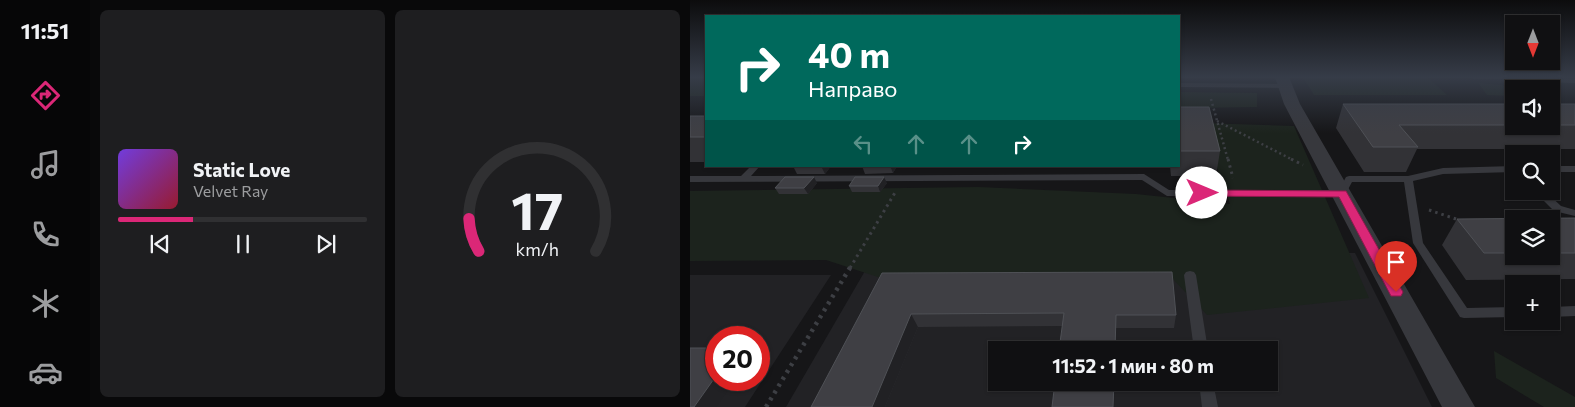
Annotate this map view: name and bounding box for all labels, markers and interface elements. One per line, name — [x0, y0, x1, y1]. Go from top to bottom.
north arrow — [1505, 15, 1560, 70]
map controls — [1505, 15, 1560, 330]
text: 11:51 — [21, 17, 69, 44]
text: 40 m — [808, 32, 890, 75]
icon: right — [725, 35, 790, 100]
text: Направо — [808, 75, 898, 102]
icon: directions — [28, 78, 63, 113]
button: sound — [1505, 80, 1560, 135]
icon: left — [849, 130, 877, 158]
icon: ahead — [902, 130, 930, 158]
icon: ahead — [955, 130, 983, 158]
icon: right — [1008, 130, 1036, 158]
button: search — [1505, 145, 1560, 200]
icon: music — [28, 147, 63, 182]
text: Static Love — [193, 158, 290, 181]
position arrow — [1175, 166, 1227, 218]
text: 17 — [511, 177, 564, 241]
text: Velvet Ray — [193, 181, 268, 200]
button: layers — [1505, 210, 1560, 265]
icon: phone — [28, 217, 63, 252]
icon: previous — [146, 230, 174, 258]
icon: pause — [229, 230, 257, 258]
icon: next — [312, 230, 340, 258]
text: km/h — [516, 238, 559, 260]
pin — [1375, 241, 1417, 292]
icon: arrive — [1382, 248, 1410, 276]
button: + — [1505, 275, 1560, 330]
icon: climate — [28, 286, 63, 321]
speed limit sign: 20 — [705, 326, 770, 391]
text: 11:52 · 1 мин · 80 m — [1052, 354, 1214, 377]
icon: car — [28, 355, 63, 390]

